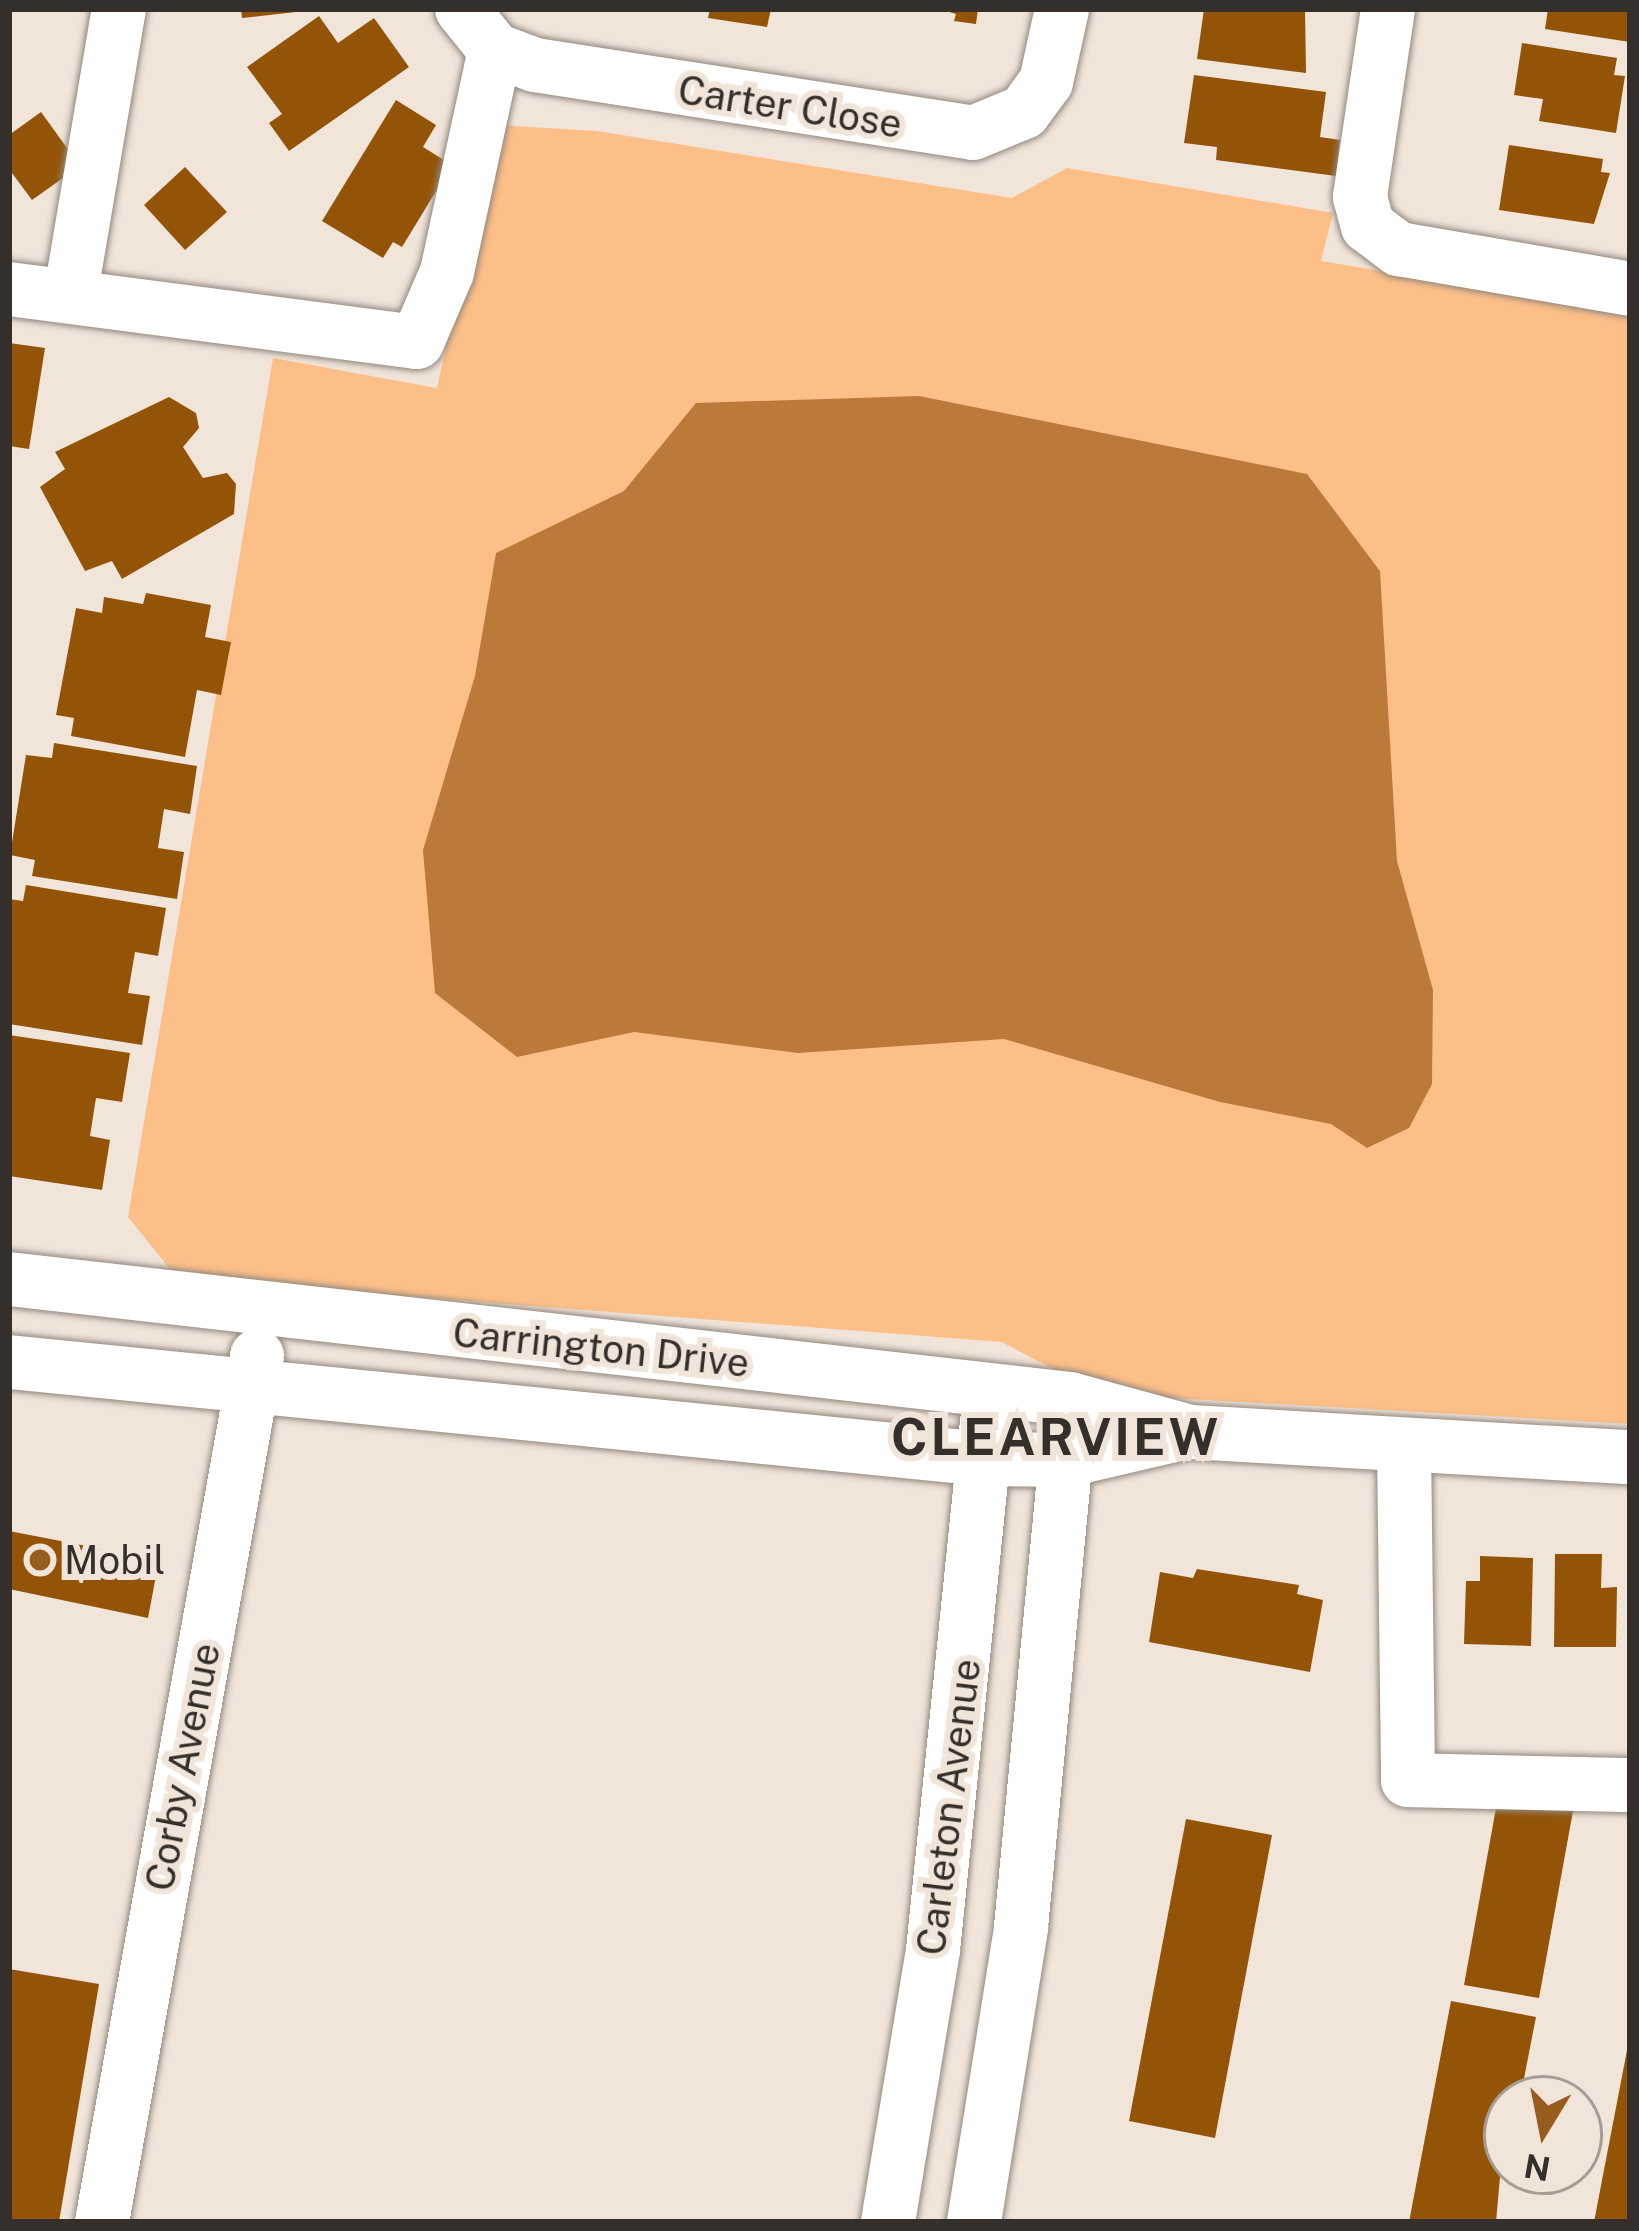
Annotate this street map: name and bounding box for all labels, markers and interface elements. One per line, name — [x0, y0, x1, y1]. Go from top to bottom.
street label: Carter Close — [675, 66, 905, 148]
street label: Carrington Drive — [451, 1309, 751, 1387]
district label: CLEARVIEW — [891, 1406, 1221, 1468]
place label: Mobil — [64, 1537, 165, 1583]
marker: Mobil — [27, 1547, 53, 1573]
street label: Corby Avenue — [136, 1639, 230, 1895]
street label: Carleton Avenue — [908, 1656, 990, 1958]
north arrow — [1483, 2075, 1603, 2195]
text: N — [1521, 2147, 1553, 2188]

